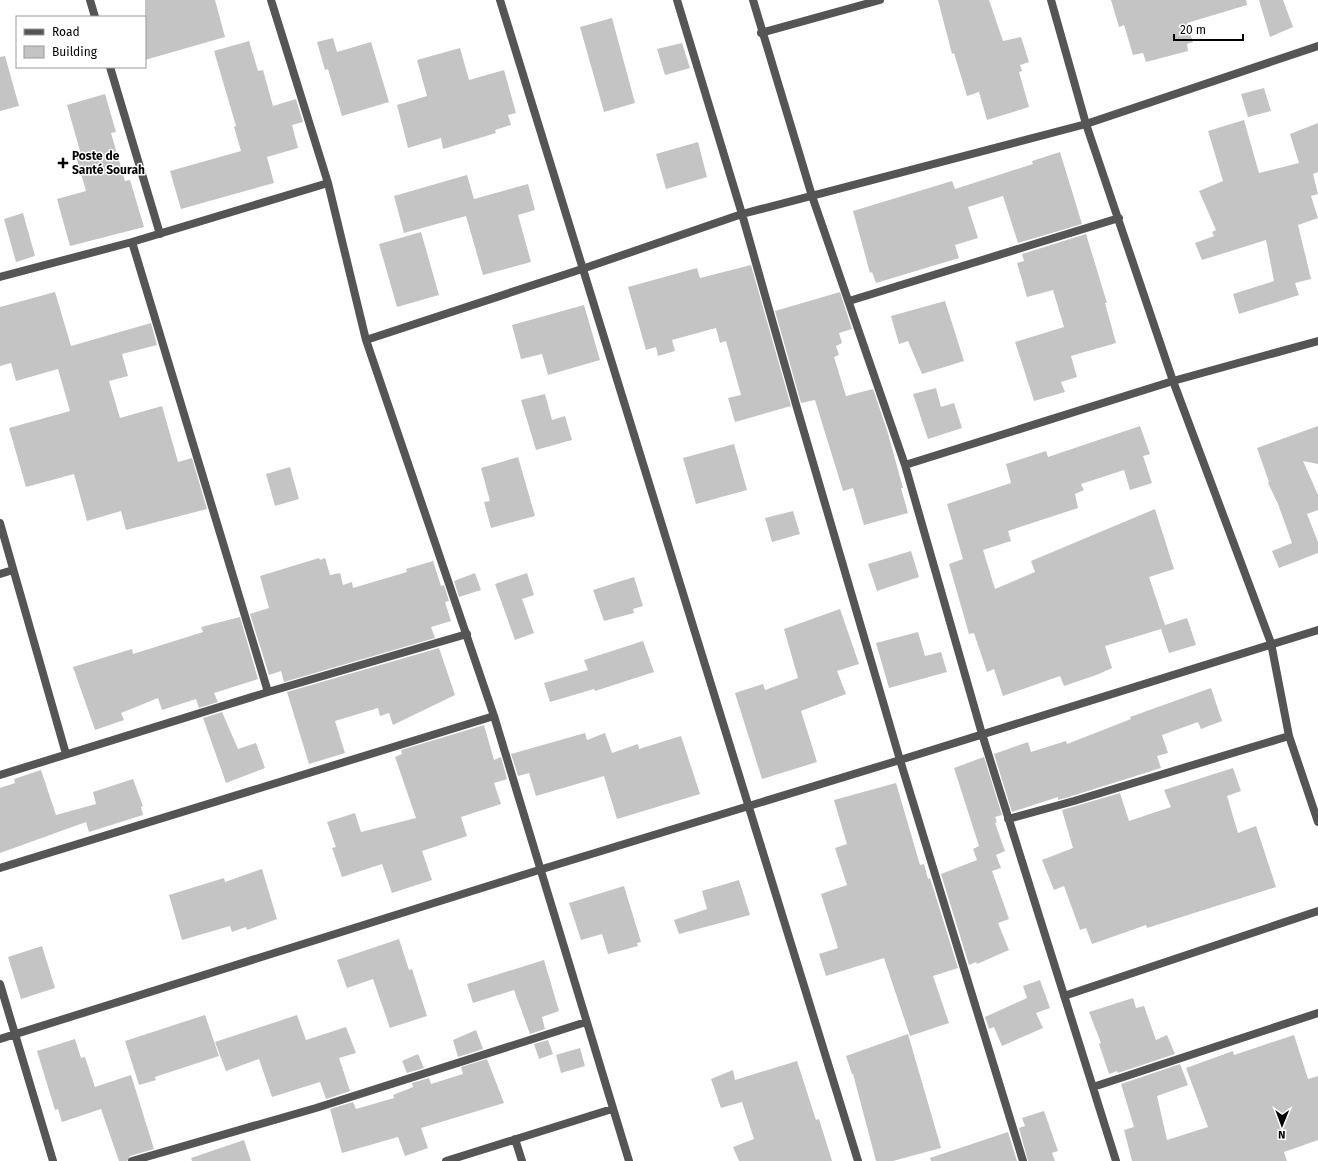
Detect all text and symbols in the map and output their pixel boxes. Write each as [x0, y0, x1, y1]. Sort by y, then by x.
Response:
legend [16, 16, 146, 68]
scale bar [1174, 16, 1243, 42]
text: 20 m [1180, 23, 1206, 37]
text: Road [52, 25, 80, 39]
text: Building [52, 45, 98, 59]
place label: Poste de Santé Sourah [72, 149, 145, 177]
marker: Poste de Santé Sourah [57, 157, 69, 169]
north arrow [1262, 1105, 1302, 1145]
text: N [1278, 1128, 1286, 1141]

